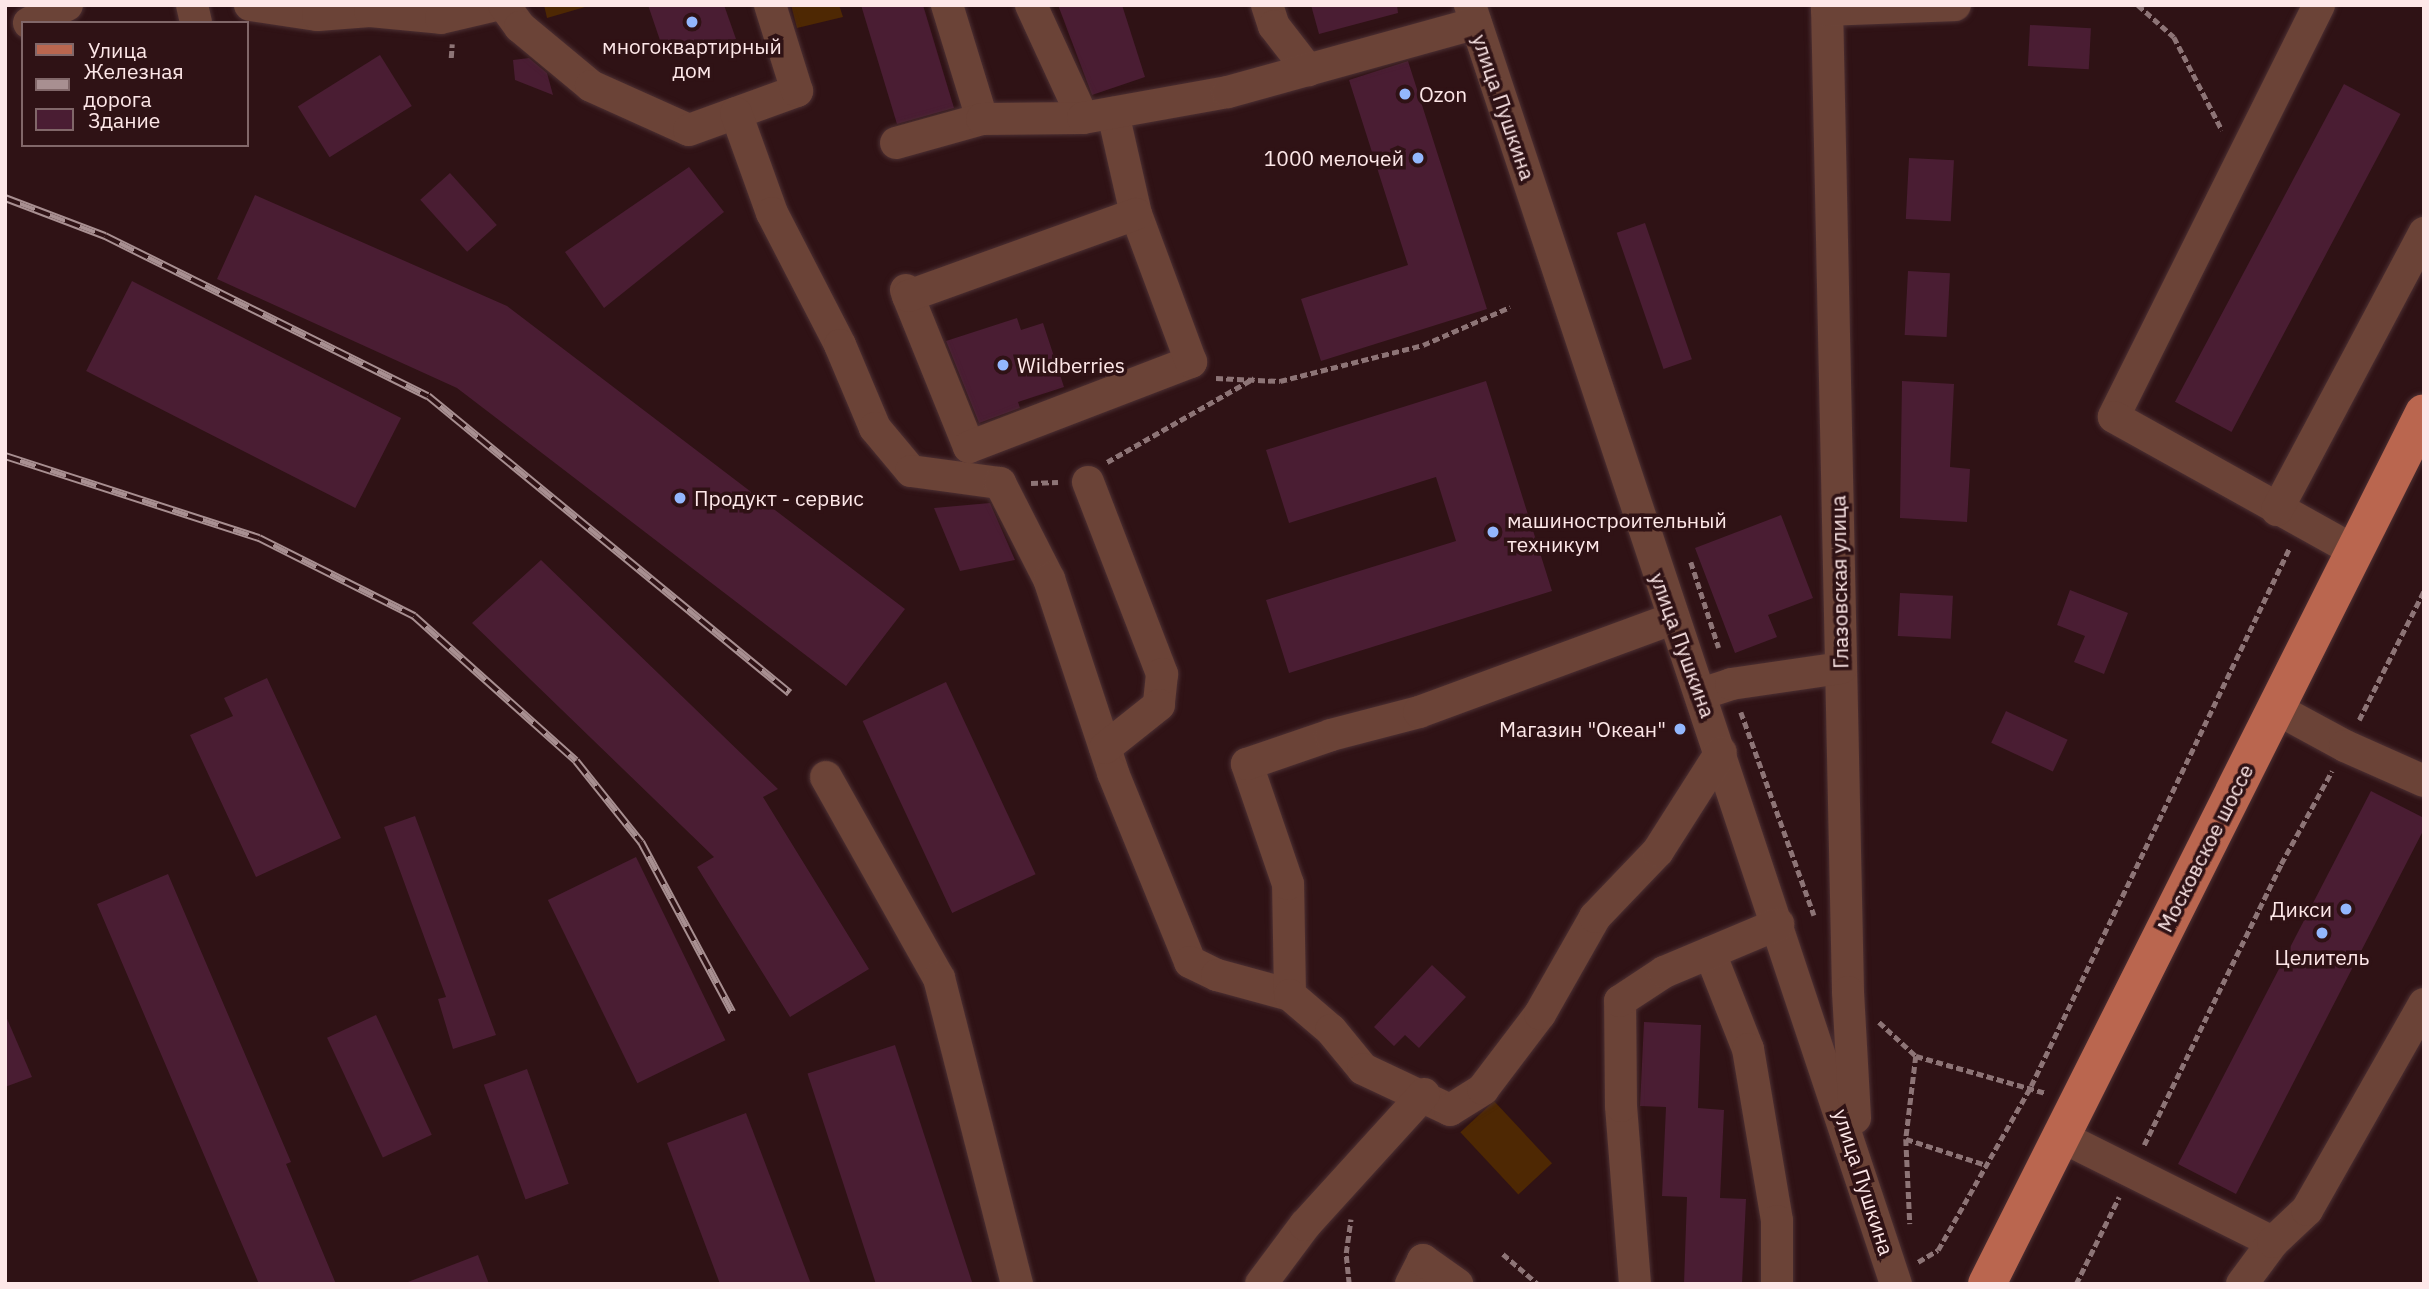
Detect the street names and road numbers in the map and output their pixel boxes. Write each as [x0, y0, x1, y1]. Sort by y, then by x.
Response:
street label: улица Пушкина [1467, 31, 1541, 183]
street label: Глазовская улица [1825, 495, 1853, 669]
street label: улица Пушкина [1645, 569, 1721, 721]
street label: Московское шоссе [2152, 760, 2258, 936]
street label: улица Пушкина [1828, 1106, 1900, 1258]

